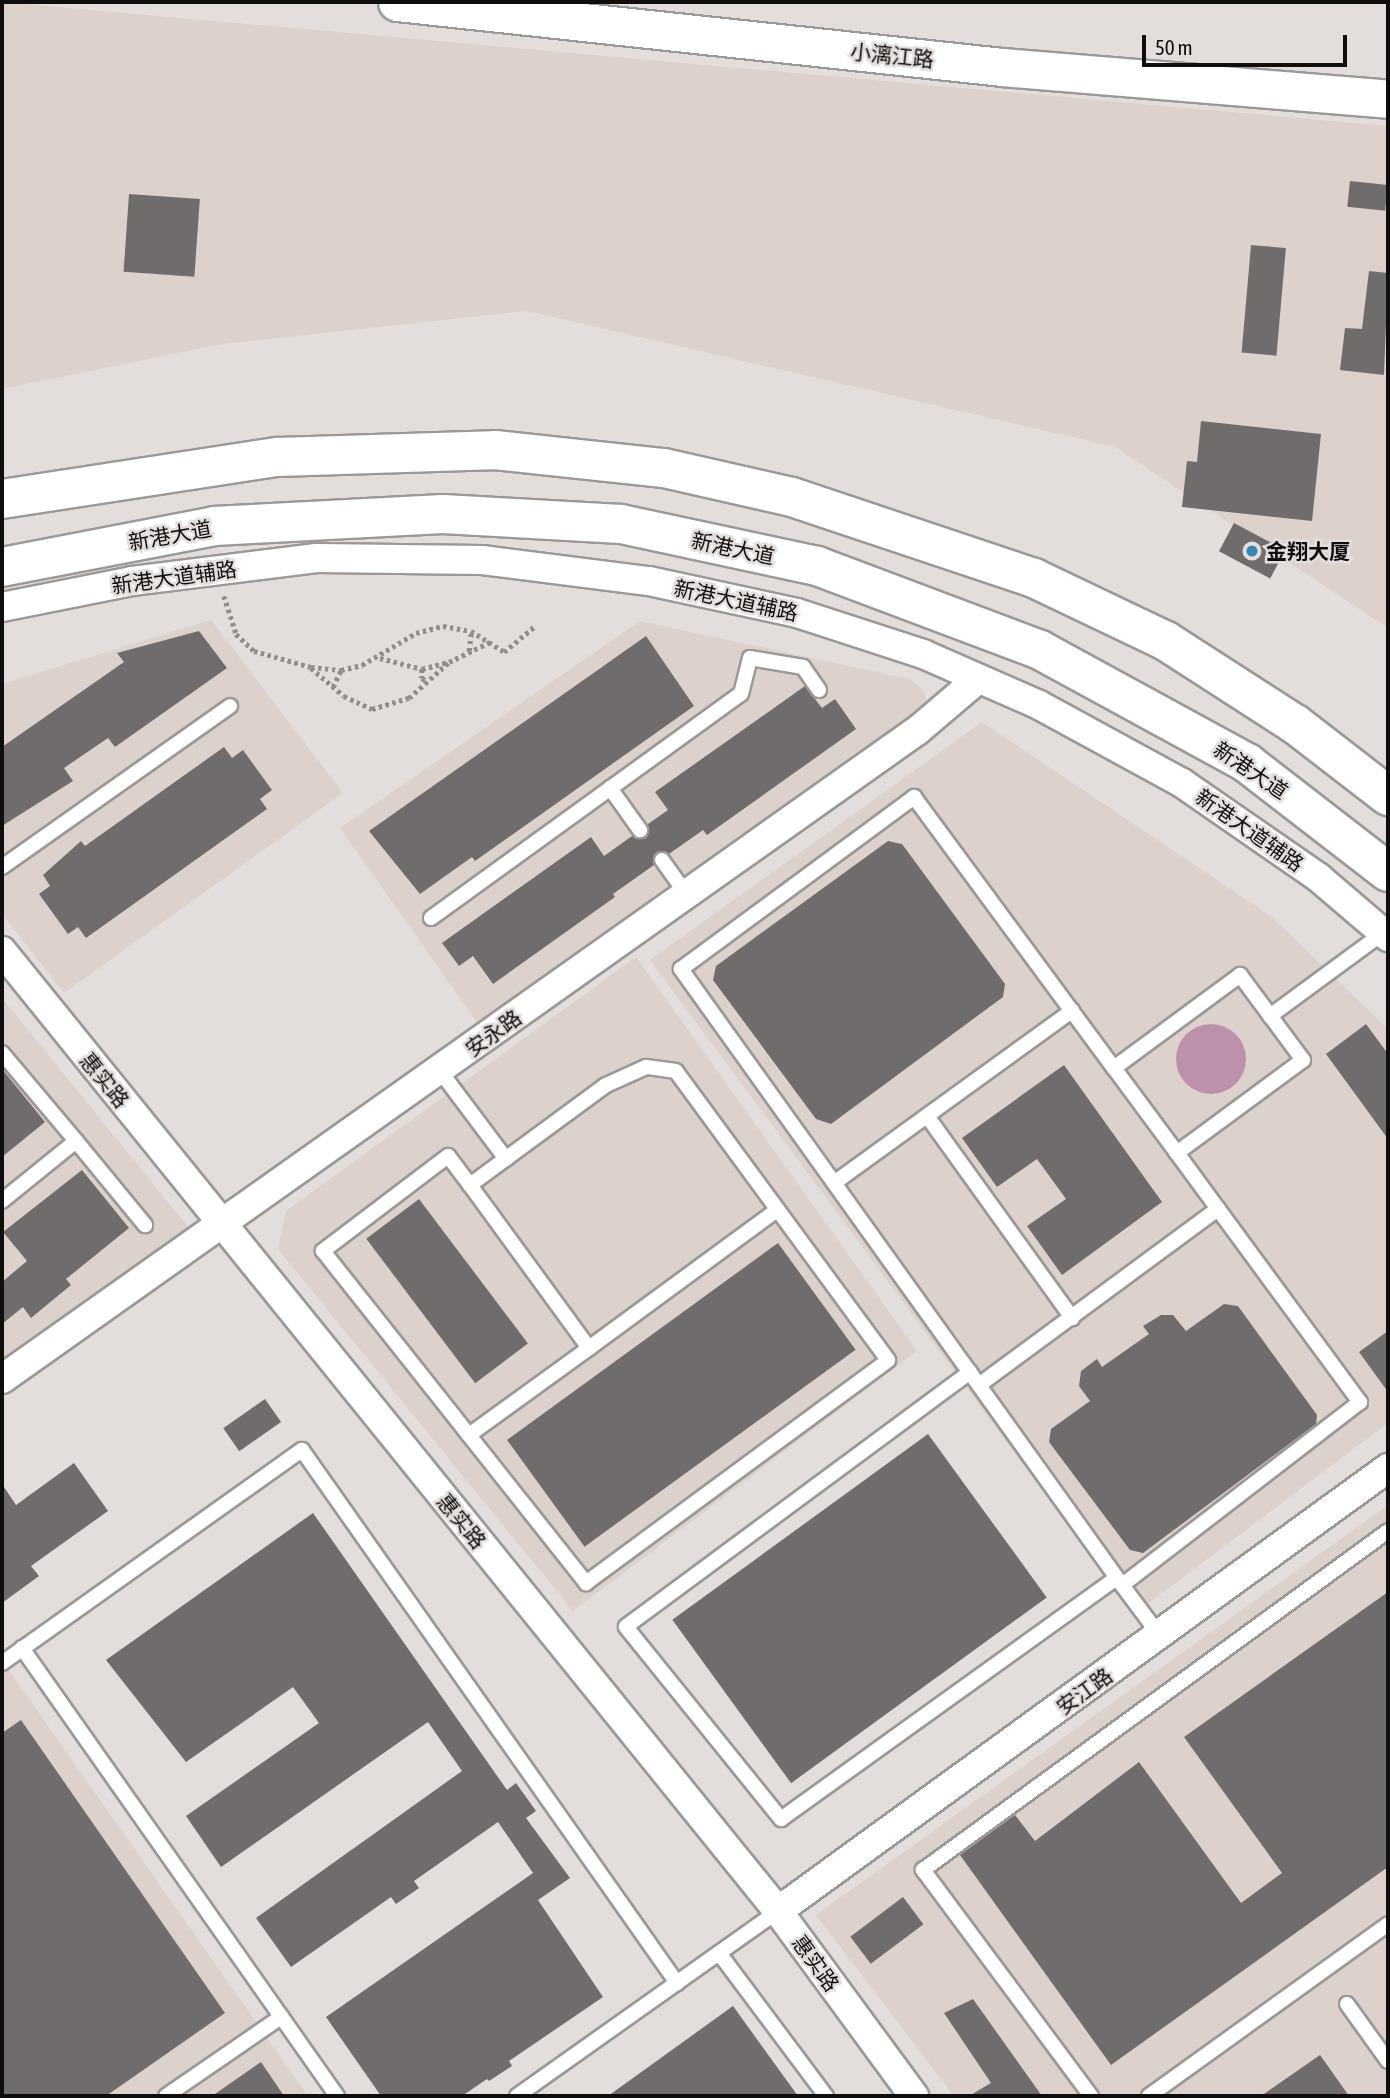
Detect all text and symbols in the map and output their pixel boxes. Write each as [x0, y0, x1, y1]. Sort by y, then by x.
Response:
scale bar [1145, 21, 1350, 65]
text: 50 m [1155, 35, 1193, 59]
street label: 小漓江路 [849, 38, 935, 72]
street label: 新港大道 [126, 515, 214, 555]
street label: 新港大道 [689, 527, 777, 569]
place label: 金翔大厦 [1266, 538, 1350, 564]
marker: 金翔大厦 [1244, 543, 1260, 559]
street label: 新港大道辅路 [110, 556, 238, 598]
street label: 新港大道辅路 [672, 575, 800, 625]
street label: 新港大道 [1209, 736, 1293, 804]
street label: 新港大道辅路 [1191, 784, 1309, 876]
street label: 安永路 [460, 1004, 526, 1062]
street label: 惠实路 [75, 1048, 135, 1112]
street label: 惠实路 [432, 1489, 492, 1553]
street label: 安江路 [1051, 1662, 1117, 1720]
street label: 惠实路 [787, 1930, 845, 1996]

